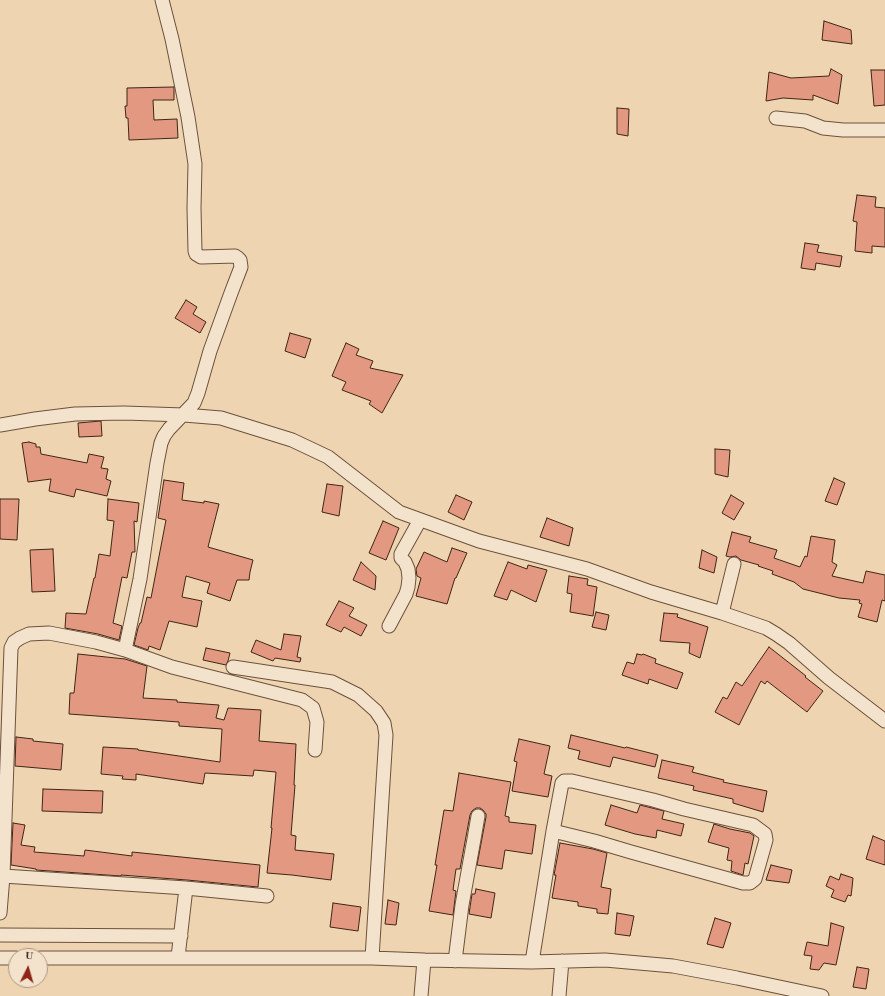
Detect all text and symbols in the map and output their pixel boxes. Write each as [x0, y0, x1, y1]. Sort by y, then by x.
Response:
north arrow [8, 948, 48, 988]
text: U [24, 951, 34, 962]

